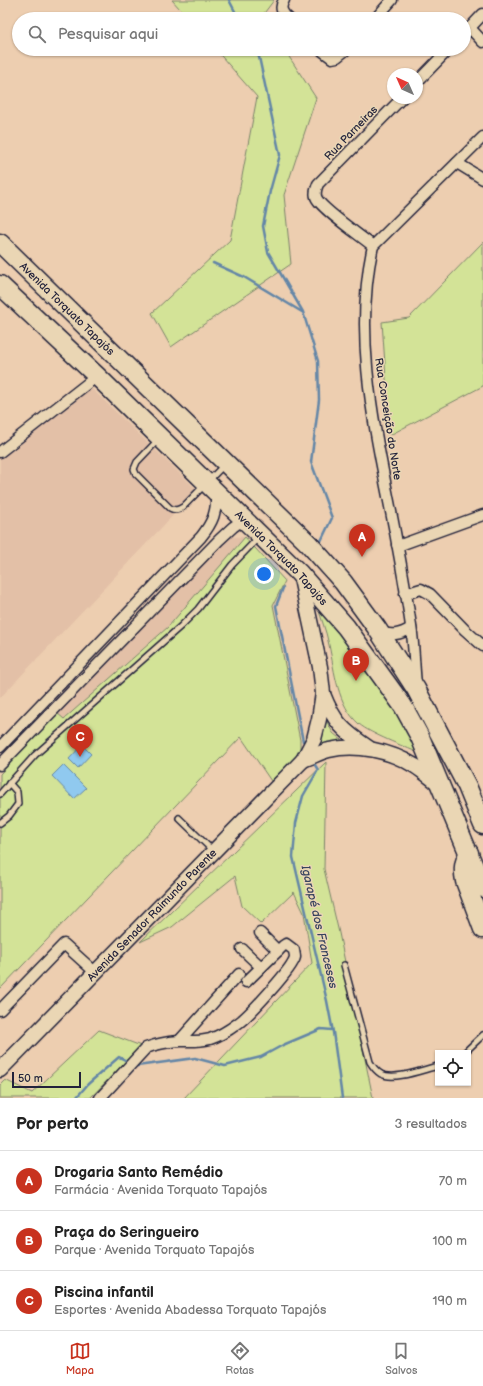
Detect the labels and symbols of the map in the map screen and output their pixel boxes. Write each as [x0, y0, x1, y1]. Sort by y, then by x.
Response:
north arrow [387, 68, 423, 104]
street label: Rua Parneiras [322, 103, 381, 163]
street label: Avenida Torquato Tapajós [17, 260, 118, 358]
street label: Rua Conceição do Norte [372, 357, 404, 481]
street label: Avenida Torquato Tapajós [232, 508, 331, 608]
pin: A [349, 524, 375, 557]
your location [254, 564, 274, 584]
pin: B [343, 648, 369, 681]
pin: C [67, 724, 93, 757]
street label: Avenida Senador Raimundo Parente [84, 846, 220, 984]
water label: Igarapé dos Franceses [297, 863, 340, 990]
scale bar [12, 1070, 81, 1089]

